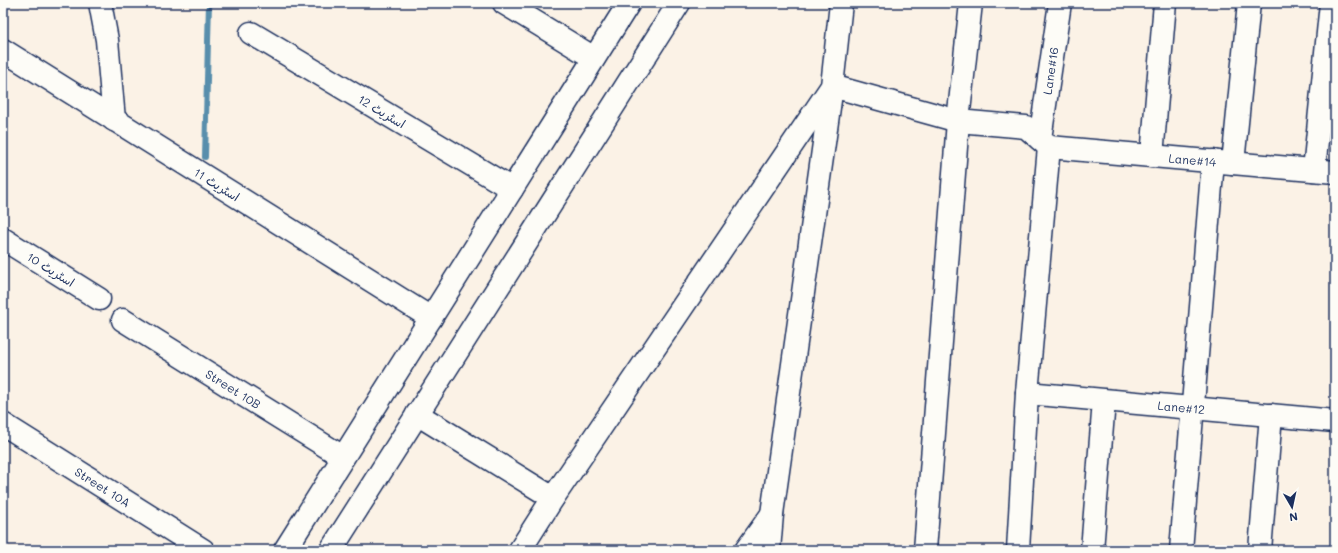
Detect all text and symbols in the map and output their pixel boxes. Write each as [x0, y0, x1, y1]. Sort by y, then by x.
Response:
street label: Lane#16 [1039, 46, 1061, 96]
street label: اسٹریٹ 12 [355, 91, 409, 131]
street label: Lane#14 [1168, 149, 1217, 170]
street label: اسٹریٹ 11 [191, 164, 243, 204]
street label: اسٹریٹ 10 [24, 248, 78, 290]
street label: Street 10B [203, 365, 264, 412]
street label: Lane#12 [1157, 397, 1206, 417]
street label: Street 10A [72, 463, 134, 511]
north arrow [1272, 487, 1312, 527]
text: N [1288, 509, 1299, 525]

